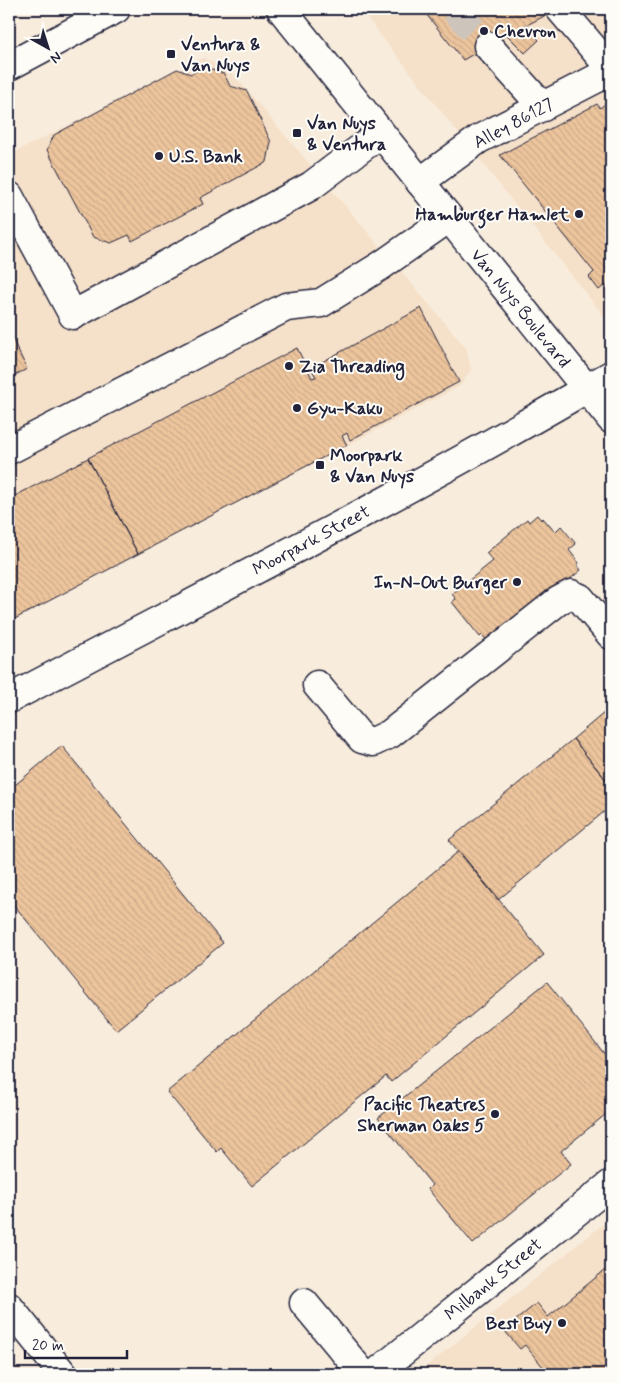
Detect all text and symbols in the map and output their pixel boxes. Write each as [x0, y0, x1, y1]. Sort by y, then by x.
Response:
place label: Chevron [494, 20, 556, 44]
north arrow [22, 22, 72, 72]
marker: Chevron [478, 25, 490, 37]
place label: Ventura & Van Nuys [181, 33, 260, 78]
text: N [46, 47, 65, 67]
marker: Ventura & Van Nuys [165, 48, 177, 60]
street label: Alley 86127 [469, 93, 558, 155]
place label: Van Nuys & Ventura [307, 112, 386, 157]
marker: Van Nuys & Ventura [291, 127, 303, 139]
place label: U.S. Bank [169, 145, 243, 169]
marker: U.S. Bank [153, 150, 165, 162]
place label: Hamburger Hamlet [416, 203, 569, 229]
marker: Hamburger Hamlet [573, 208, 585, 220]
street label: Van Nuys Boulevard [465, 244, 576, 373]
place label: Zia Threading [299, 355, 405, 381]
marker: Zia Threading [283, 360, 295, 372]
place label: Gyu-Kaku [307, 397, 383, 421]
marker: Gyu-Kaku [291, 402, 303, 414]
place label: Moorpark & Van Nuys [330, 444, 414, 489]
marker: Moorpark & Van Nuys [314, 459, 326, 471]
street label: Moorpark Street [248, 500, 375, 582]
place label: In-N-Out Burger [374, 571, 508, 595]
marker: In-N-Out Burger [511, 576, 523, 588]
place label: Pacific Theatres Sherman Oaks 5 [357, 1093, 485, 1138]
marker: Pacific Theatres Sherman Oaks 5 [489, 1108, 501, 1120]
street label: Milbank Street [440, 1233, 547, 1327]
place label: Best Buy [486, 1312, 552, 1336]
marker: Best Buy [556, 1317, 568, 1329]
scale bar [25, 1328, 128, 1360]
text: 20 m [32, 1336, 64, 1356]

